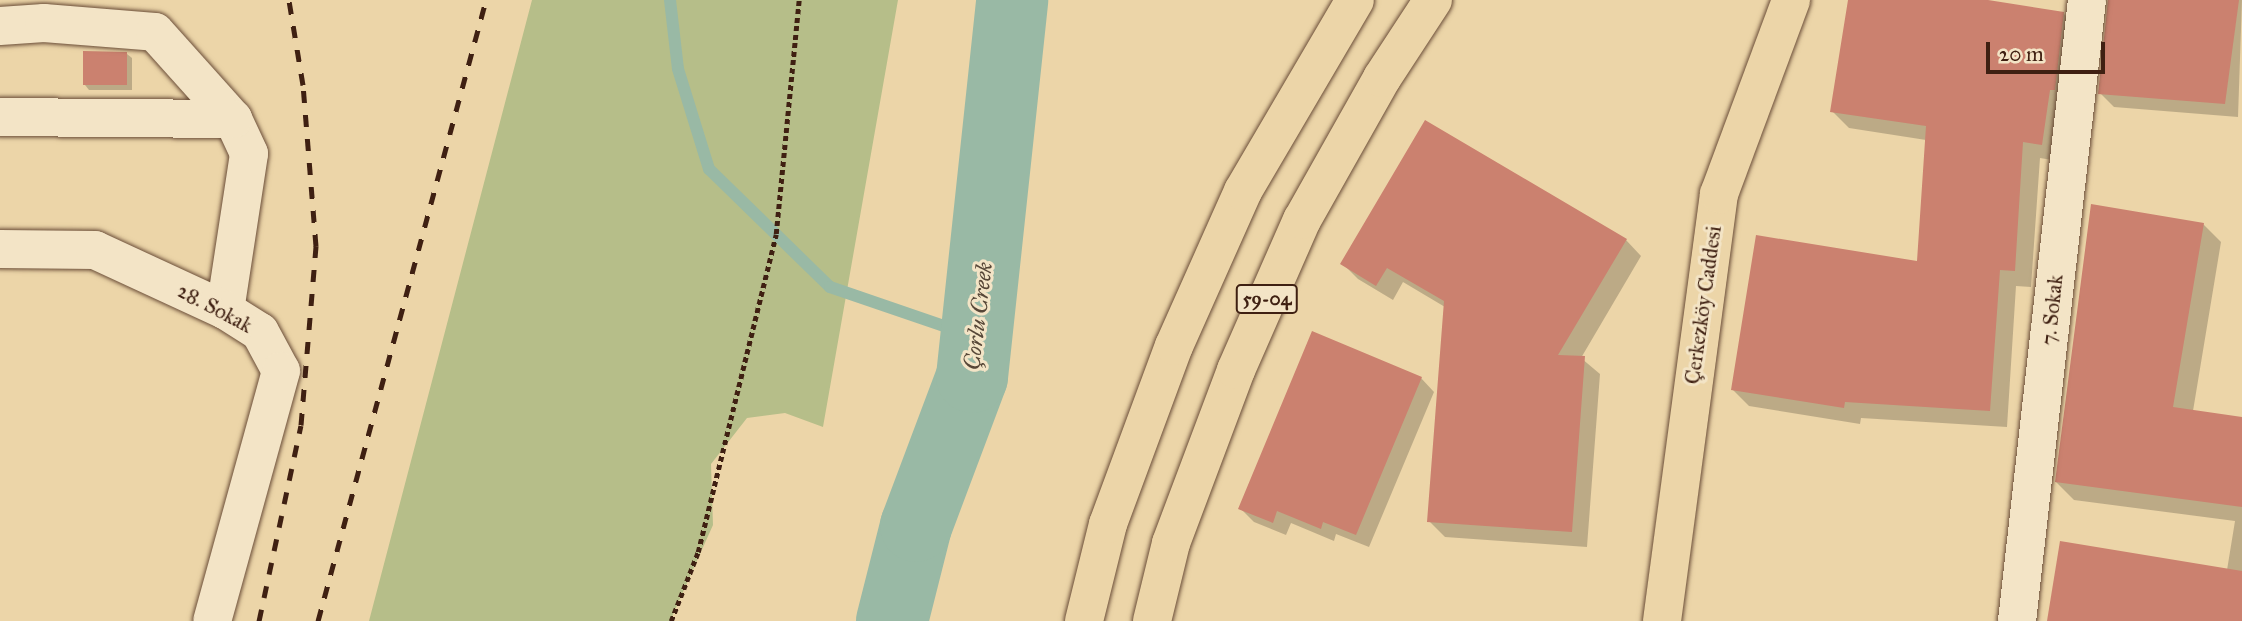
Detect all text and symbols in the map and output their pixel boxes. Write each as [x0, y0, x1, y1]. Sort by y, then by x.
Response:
scale bar [1990, 28, 2109, 72]
text: 20 m [1999, 41, 2044, 67]
street label: Çerkezköy Caddesi [1679, 224, 1727, 386]
water label: Çorlu Creek [958, 260, 998, 372]
street label: 7. Sokak [2036, 273, 2068, 347]
street label: 28. Sokak [173, 278, 257, 338]
road number: 59-04 [1236, 284, 1298, 314]

